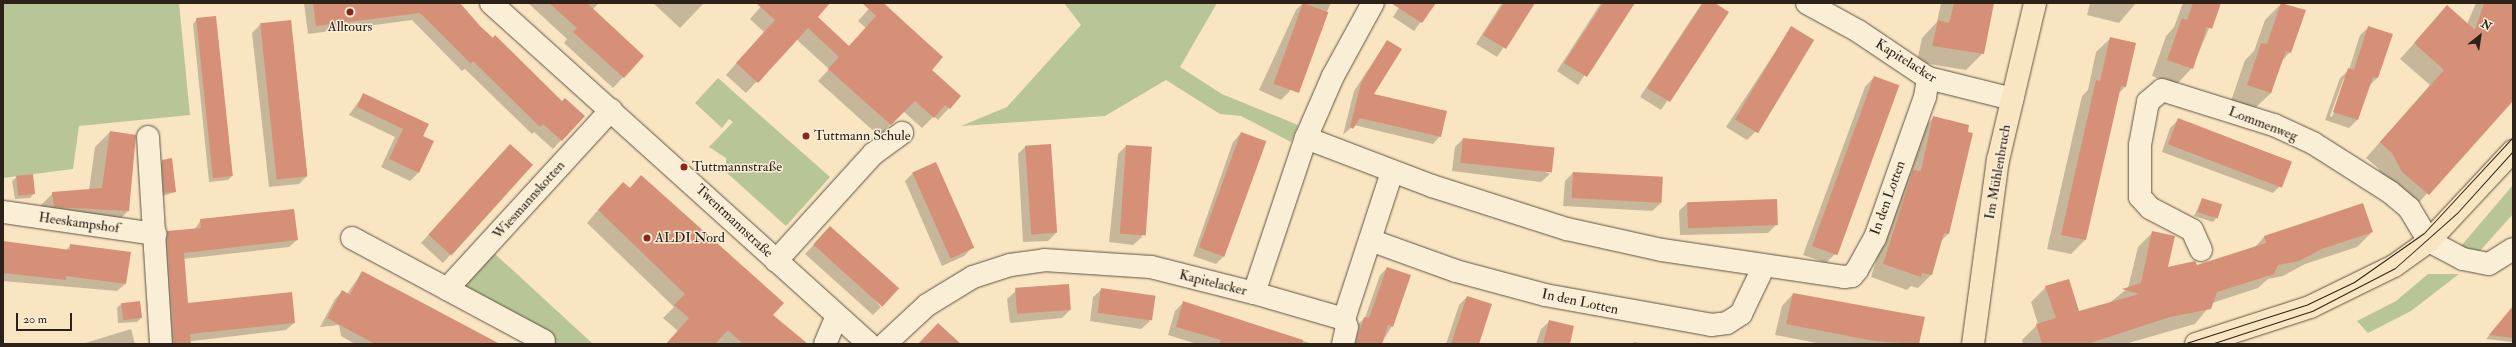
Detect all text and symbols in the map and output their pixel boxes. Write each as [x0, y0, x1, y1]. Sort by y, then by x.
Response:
marker: Alltours [345, 7, 355, 17]
north arrow [2460, 16, 2500, 56]
text: N [2479, 17, 2494, 33]
place label: Alltours [328, 19, 372, 35]
street label: Kapitelacker [1872, 36, 1940, 86]
street label: Lommenweg [2226, 103, 2300, 145]
street label: Im Mühlenbruch [1981, 123, 2015, 221]
place label: Tuttmann Schule [814, 128, 911, 144]
marker: Tuttmann Schule [801, 131, 811, 141]
street label: Wiesmannskotten [489, 157, 569, 243]
place label: Tuttmannstraße [692, 159, 782, 175]
street label: In den Lotten [1867, 159, 1909, 237]
marker: Tuttmannstraße [679, 162, 689, 172]
street label: Twentmannstraße [692, 181, 776, 261]
street label: Heeskampshof [38, 209, 120, 237]
place label: ALDI Nord [655, 230, 725, 246]
marker: ALDI Nord [642, 233, 652, 243]
street label: Kapitelacker [1177, 266, 1249, 300]
street label: In den Lotten [1540, 286, 1620, 318]
scale bar [18, 305, 74, 331]
text: 20 m [23, 312, 47, 327]

